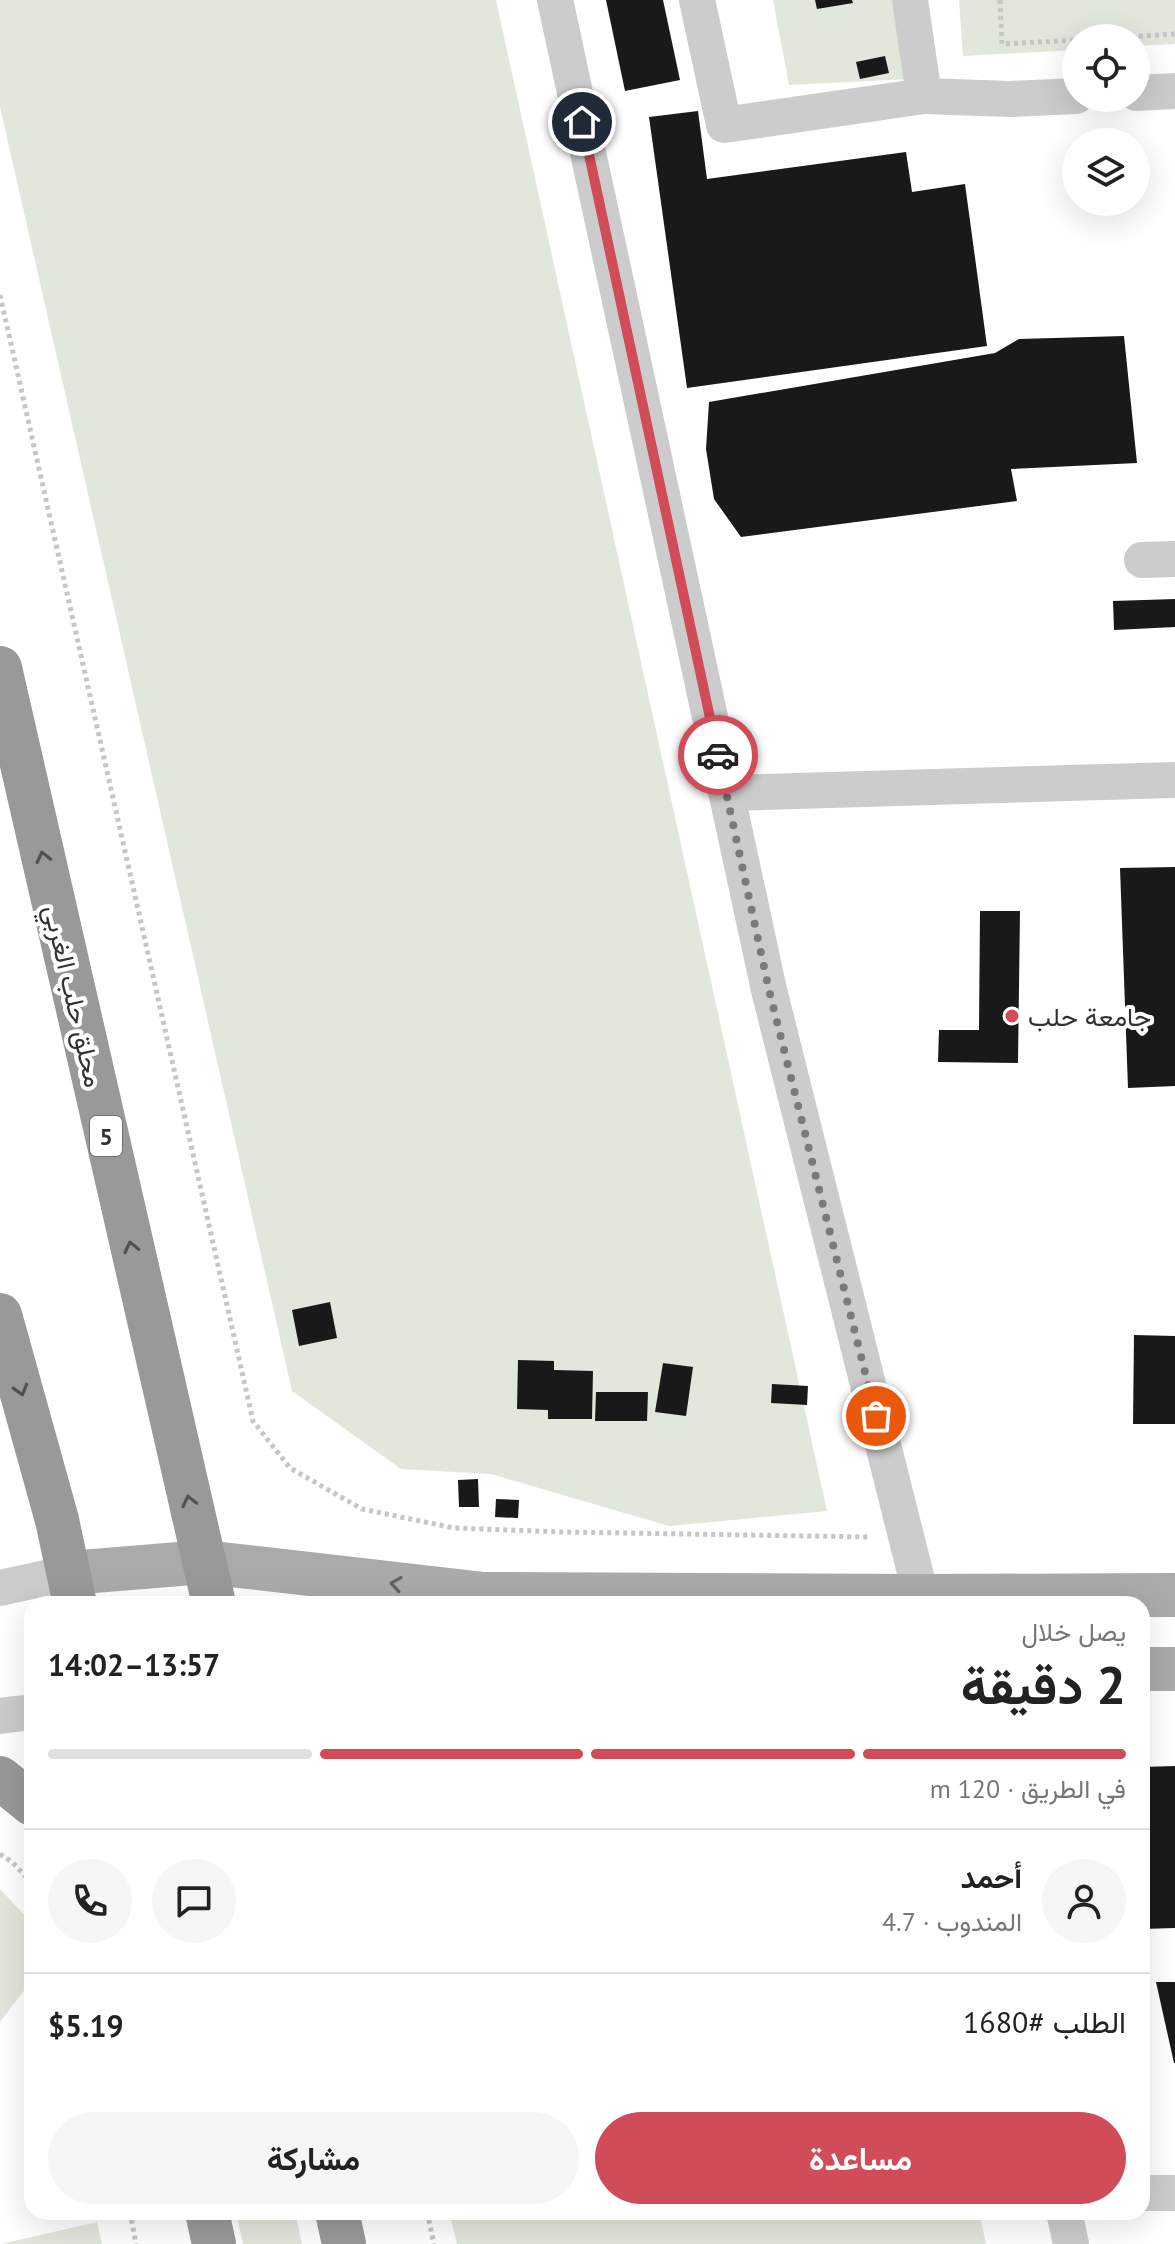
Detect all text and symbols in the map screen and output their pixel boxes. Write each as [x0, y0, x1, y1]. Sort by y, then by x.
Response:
map controls [1062, 24, 1150, 216]
button: locate [1062, 24, 1150, 112]
pin [548, 88, 616, 156]
icon: home [560, 100, 604, 144]
button: layers [1062, 128, 1150, 216]
courier [678, 715, 758, 795]
icon: car [696, 733, 740, 777]
one-way arrow [35, 851, 52, 865]
street label: محلق حلب الغربي [32, 902, 111, 1092]
place label: جامعة حلب [1028, 1000, 1151, 1033]
marker: جامعة حلب [1003, 1007, 1021, 1025]
road number: 5 [90, 1116, 122, 1156]
one-way arrow [123, 1241, 140, 1255]
one-way arrow [12, 1382, 28, 1396]
pin [842, 1382, 910, 1450]
icon: bag [854, 1394, 898, 1438]
one-way arrow [182, 1494, 199, 1508]
one-way arrow [389, 1576, 403, 1593]
text: يصل خلال [1021, 1615, 1126, 1648]
text: 13:57–14:02 [48, 1645, 220, 1684]
text: 2 دقيقة [961, 1651, 1126, 1718]
text: في الطريق · 120 m [930, 1772, 1126, 1805]
text: أحمد [960, 1857, 1022, 1896]
button: phone [48, 1859, 132, 1943]
button: chat [152, 1859, 236, 1943]
button: person [1042, 1859, 1126, 1943]
text: المندوب · 4.7 [882, 1905, 1022, 1938]
text: الطلب #1680 [963, 2002, 1126, 2041]
text: $5.19 [48, 2006, 123, 2045]
button: مشاركة [48, 2112, 579, 2204]
button: مساعدة [595, 2112, 1126, 2204]

